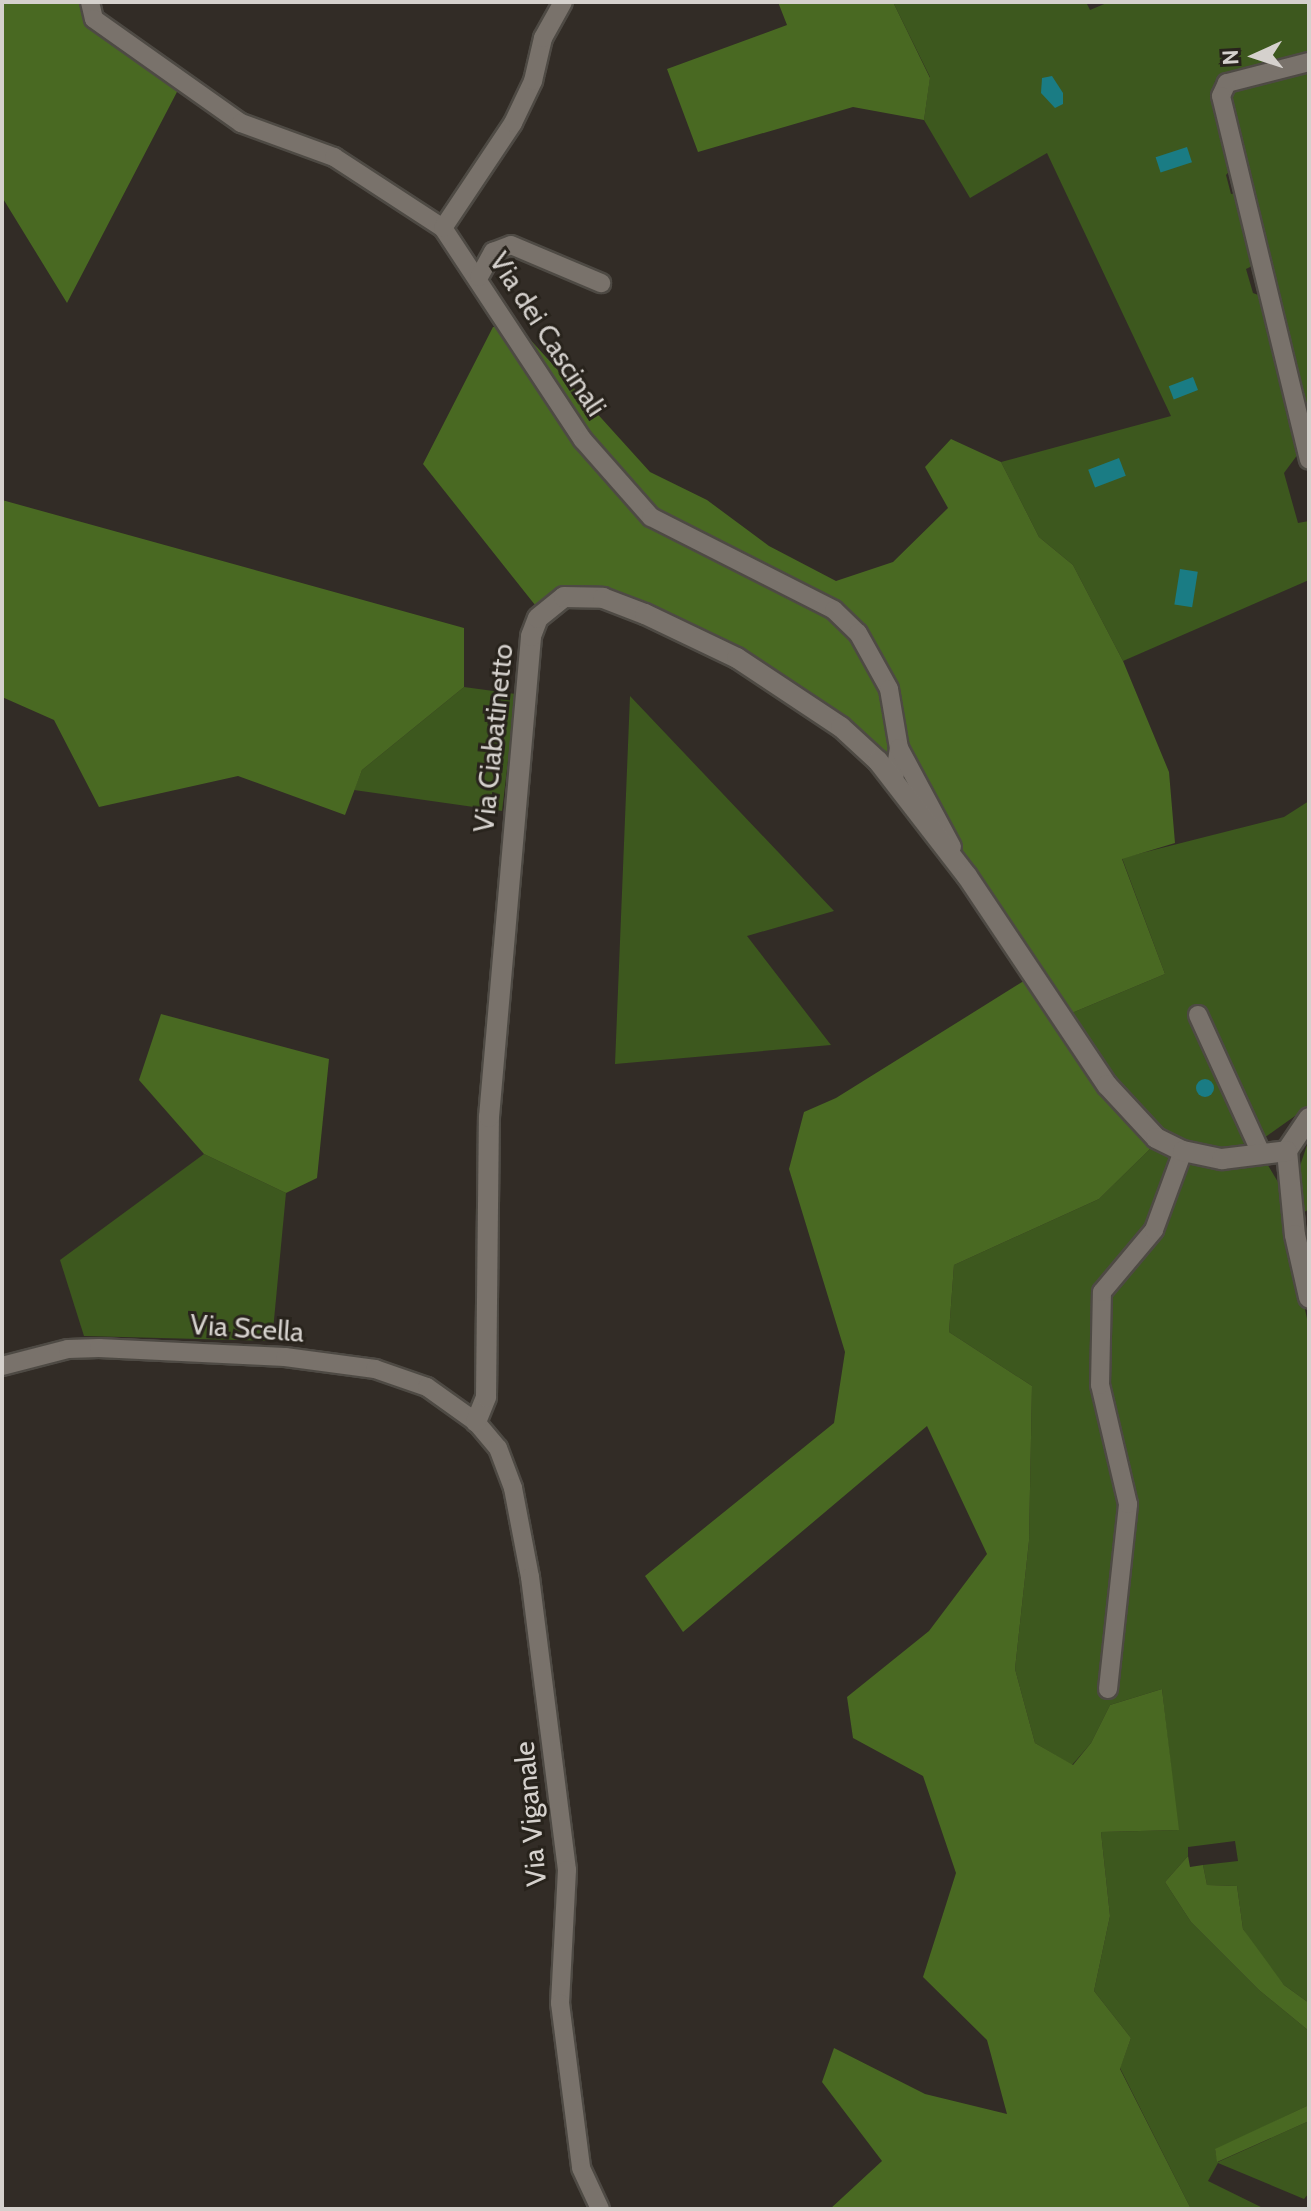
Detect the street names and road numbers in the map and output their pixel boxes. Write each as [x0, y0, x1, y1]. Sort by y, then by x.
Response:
street label: Via dei Cascinali [483, 246, 613, 422]
street label: Via Ciabatinetto [466, 642, 520, 834]
street label: Via Scella [189, 1307, 305, 1349]
street label: Via Viganale [507, 1740, 553, 1888]

